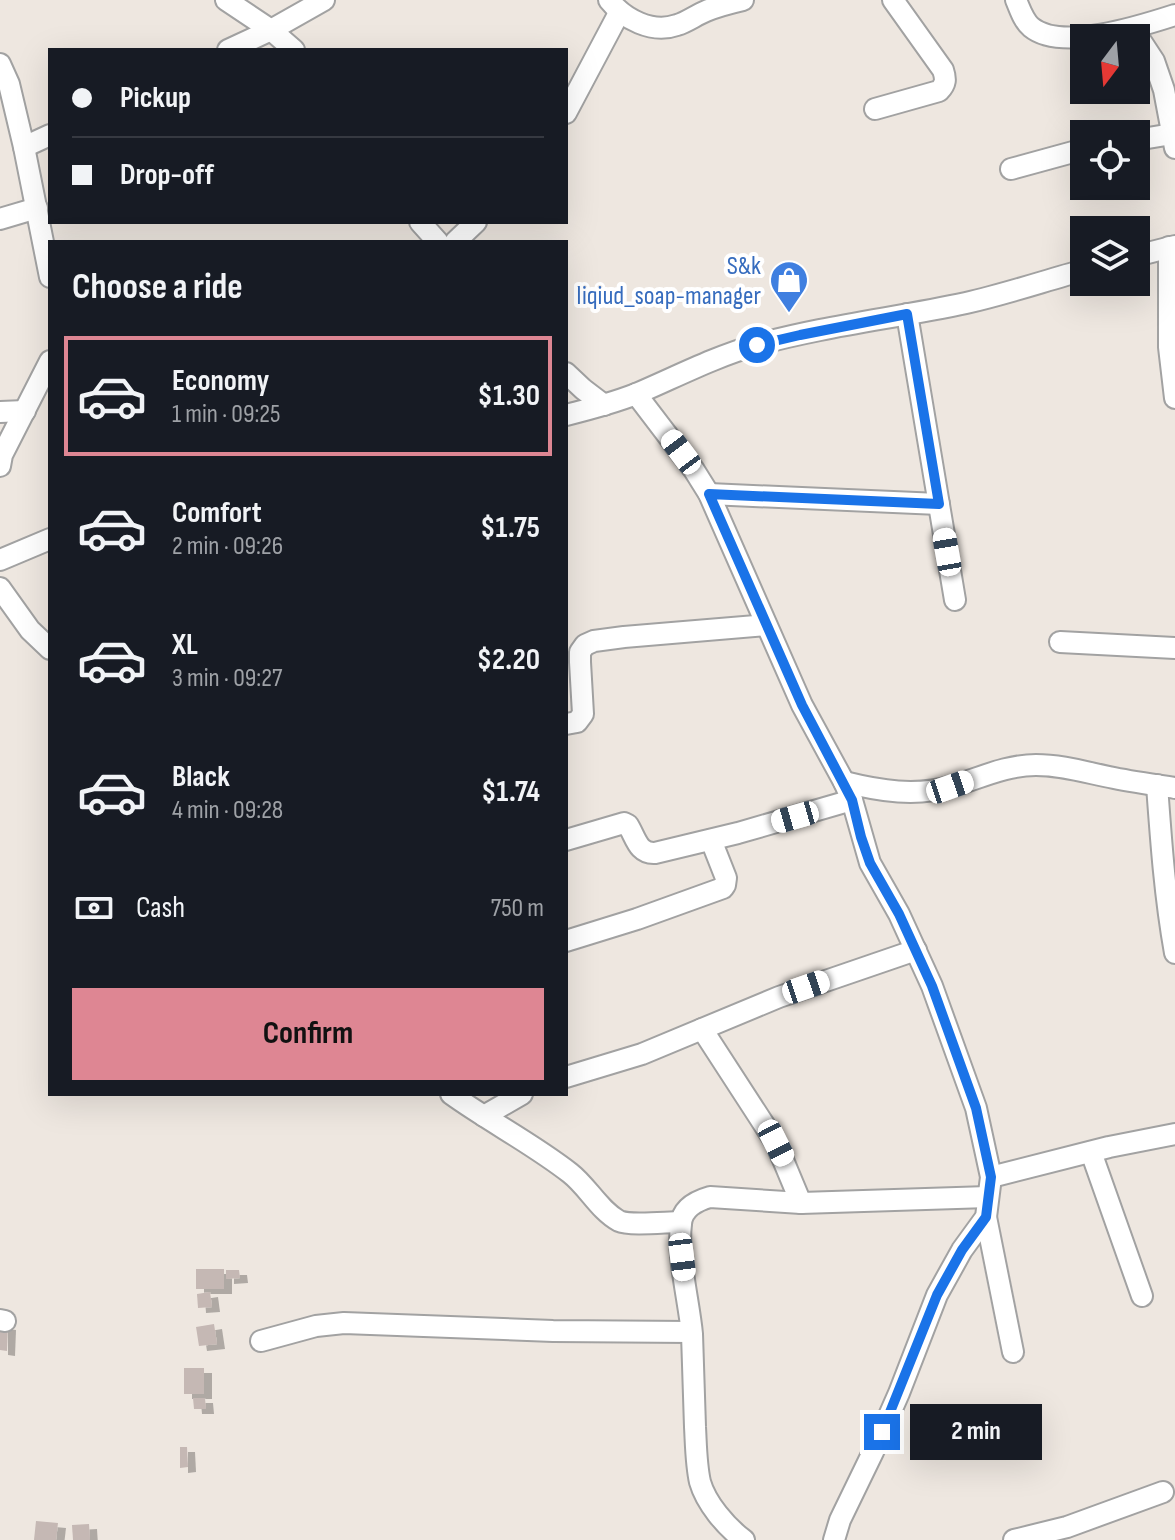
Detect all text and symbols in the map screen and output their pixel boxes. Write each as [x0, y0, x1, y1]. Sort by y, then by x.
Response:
north arrow [1070, 24, 1150, 104]
map controls [1070, 24, 1150, 296]
text: Pickup [120, 80, 191, 116]
button: locate [1070, 120, 1150, 200]
text: Drop-off [120, 157, 214, 193]
button: layers [1070, 216, 1150, 296]
place label: S&k liqiud_soap-manager [577, 251, 762, 312]
shop icon: S&k liqiud_soap-manager [768, 259, 810, 314]
text: Choose a ride [72, 266, 243, 309]
route start [739, 327, 775, 363]
icon: car [76, 360, 148, 432]
text: Economy [172, 363, 269, 399]
text: $1.30 [478, 378, 540, 414]
text: 1 min · 09:25 [172, 399, 281, 430]
car [657, 426, 705, 478]
icon: car [76, 492, 148, 564]
text: Comfort [172, 495, 262, 531]
text: $1.75 [480, 510, 540, 546]
car [931, 526, 963, 578]
text: 2 min · 09:26 [172, 531, 283, 562]
icon: car [76, 624, 148, 696]
text: XL [172, 627, 198, 663]
text: $2.20 [477, 642, 540, 678]
text: 3 min · 09:27 [172, 663, 282, 694]
icon: car [76, 756, 148, 828]
text: Black [172, 759, 230, 795]
car [923, 768, 977, 806]
text: $1.74 [481, 774, 540, 810]
text: 4 min · 09:28 [172, 795, 283, 826]
car [769, 799, 821, 835]
icon: cash [72, 886, 116, 930]
text: Cash [136, 890, 185, 926]
text: 750 m [491, 893, 544, 924]
car [779, 968, 833, 1006]
button: Confirm [72, 988, 544, 1080]
car [754, 1116, 798, 1170]
car [667, 1232, 697, 1282]
callout: 2 min [910, 1404, 1042, 1460]
route end [864, 1414, 900, 1450]
text: 2 min [951, 1416, 1001, 1447]

